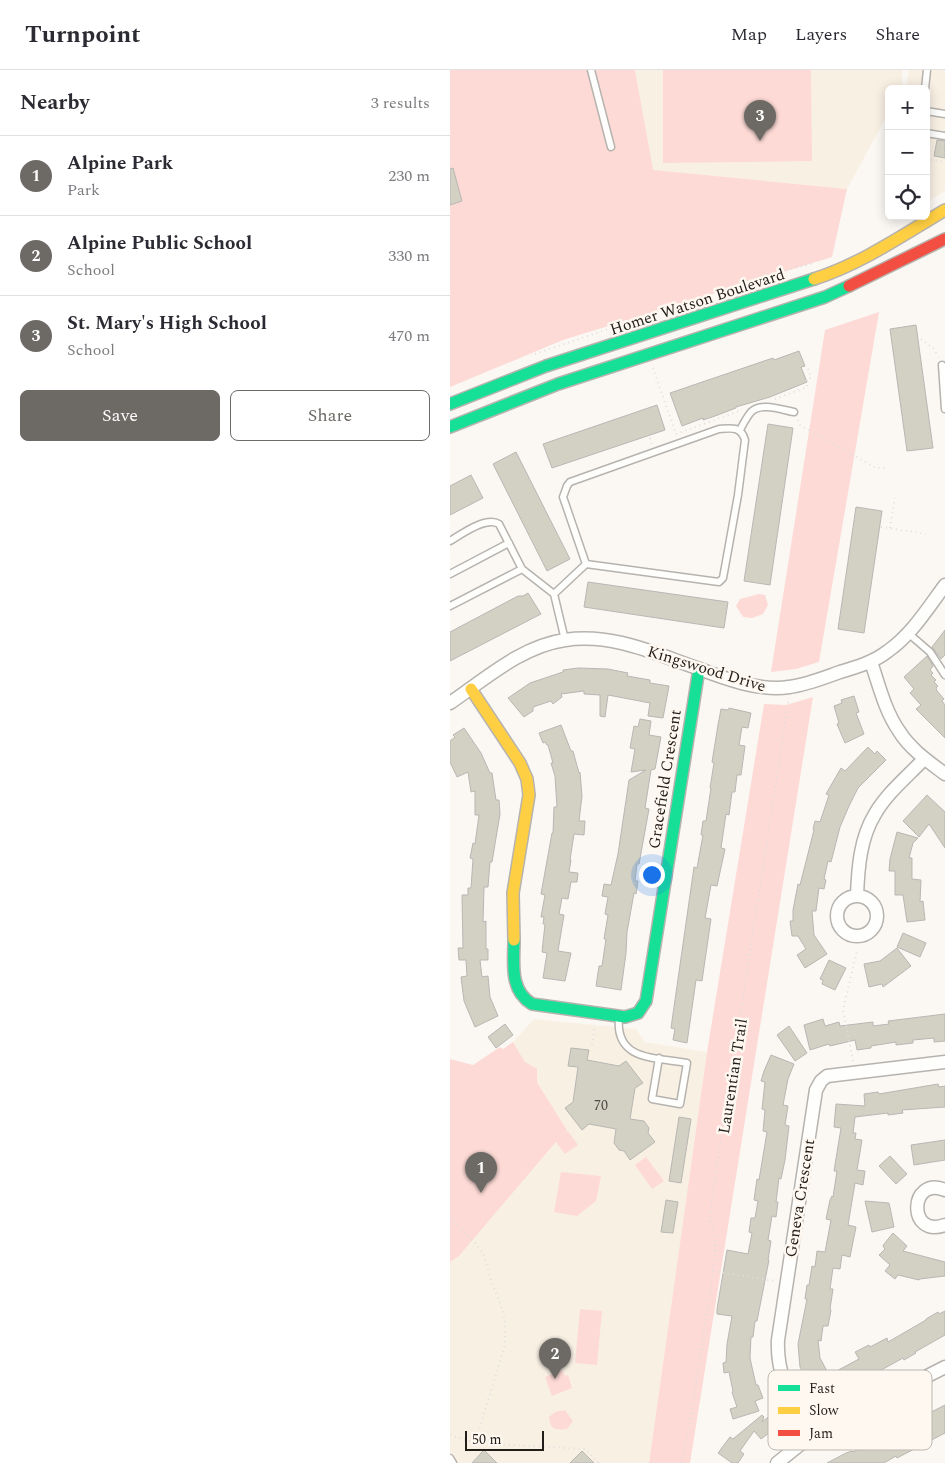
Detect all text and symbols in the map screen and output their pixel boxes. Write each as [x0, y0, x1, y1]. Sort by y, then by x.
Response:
text: Turnpoint [25, 17, 141, 53]
text: Map [731, 21, 767, 48]
text: Layers [795, 21, 847, 48]
text: Share [875, 21, 920, 48]
map controls [885, 85, 930, 220]
button: + [885, 85, 930, 130]
text: Nearby [20, 87, 90, 119]
text: 3 results [371, 91, 430, 115]
pin: 3 [744, 100, 776, 141]
button: − [885, 130, 930, 175]
text: Alpine Park [67, 149, 173, 178]
text: 1 [32, 164, 40, 188]
text: 230 m [388, 164, 430, 188]
button: locate [885, 175, 930, 220]
text: Park [67, 178, 100, 202]
text: Alpine Public School [67, 229, 252, 258]
text: 2 [32, 244, 40, 268]
text: 330 m [388, 244, 430, 268]
text: School [67, 258, 115, 282]
street label: Homer Watson Boulevard [607, 262, 788, 342]
text: St. Mary's High School [67, 309, 267, 338]
text: 3 [32, 324, 40, 348]
text: 470 m [388, 324, 430, 348]
text: School [67, 338, 115, 362]
button: Save [20, 390, 220, 441]
button: Share [230, 390, 430, 441]
street label: Kingswood Drive [645, 640, 769, 698]
street label: Gracefield Crescent [642, 707, 688, 851]
your location [639, 862, 665, 888]
street label: Laurentian Trail [712, 1017, 754, 1136]
house number: 70 [594, 1095, 608, 1116]
street label: Geneva Crescent [779, 1137, 821, 1259]
pin: 1 [465, 1152, 497, 1193]
pin: 2 [539, 1338, 571, 1379]
legend [768, 1370, 932, 1450]
text: Fast [809, 1378, 835, 1399]
text: Slow [809, 1400, 839, 1421]
text: Jam [809, 1423, 833, 1444]
scale bar [465, 1428, 544, 1451]
text: 50 m [472, 1429, 502, 1450]

